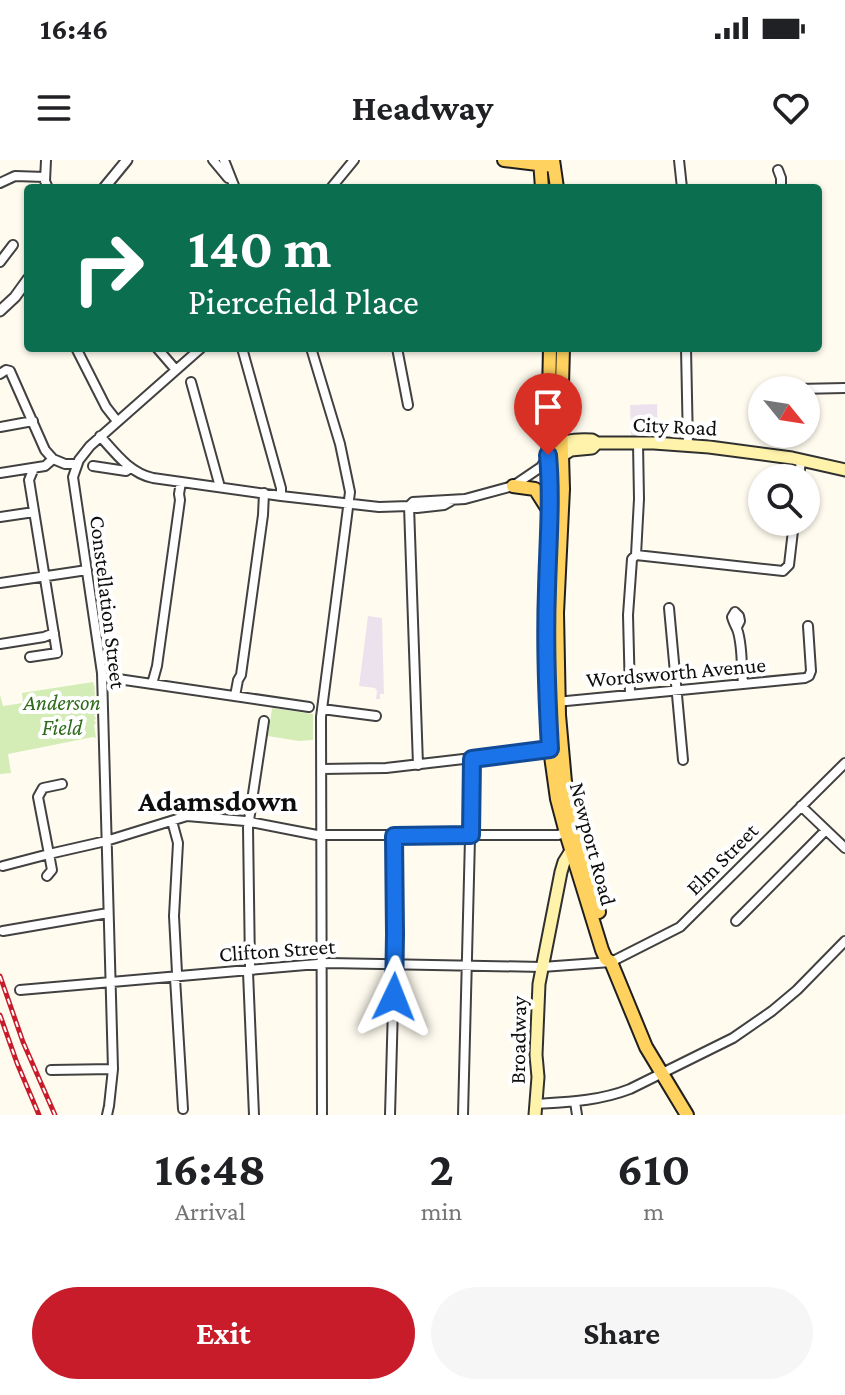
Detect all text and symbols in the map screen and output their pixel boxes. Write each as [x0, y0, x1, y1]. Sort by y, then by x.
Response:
text: 16:46 [40, 12, 109, 45]
icon: menu [32, 86, 76, 130]
icon: heart [769, 86, 813, 130]
text: Headway [352, 88, 493, 128]
icon: right [56, 216, 160, 320]
text: 140 m [188, 217, 331, 279]
text: Piercefield Place [188, 282, 419, 322]
pin [514, 373, 582, 455]
north arrow [748, 376, 820, 448]
map controls [748, 376, 820, 536]
icon: arrive [526, 385, 570, 429]
street label: City Road [632, 411, 718, 441]
button: search [748, 464, 820, 536]
street label: Constellation Street [85, 514, 131, 691]
street label: Wordsworth Avenue [585, 652, 767, 692]
park label: Anderson Field [22, 690, 101, 740]
street label: Newport Road [565, 780, 622, 909]
district label: Adamsdown [137, 784, 298, 817]
street label: Elm Street [681, 817, 764, 900]
street label: Clifton Street [218, 933, 337, 967]
position arrow [352, 955, 436, 1039]
street label: Broadway [505, 995, 531, 1084]
text: 16:48 [155, 1142, 266, 1195]
text: 2 [429, 1142, 454, 1195]
text: 610 [617, 1142, 690, 1195]
text: Arrival [175, 1197, 246, 1226]
text: min [421, 1197, 462, 1226]
text: m [643, 1197, 664, 1226]
button: Exit [32, 1287, 415, 1379]
button: Share [431, 1287, 813, 1379]

